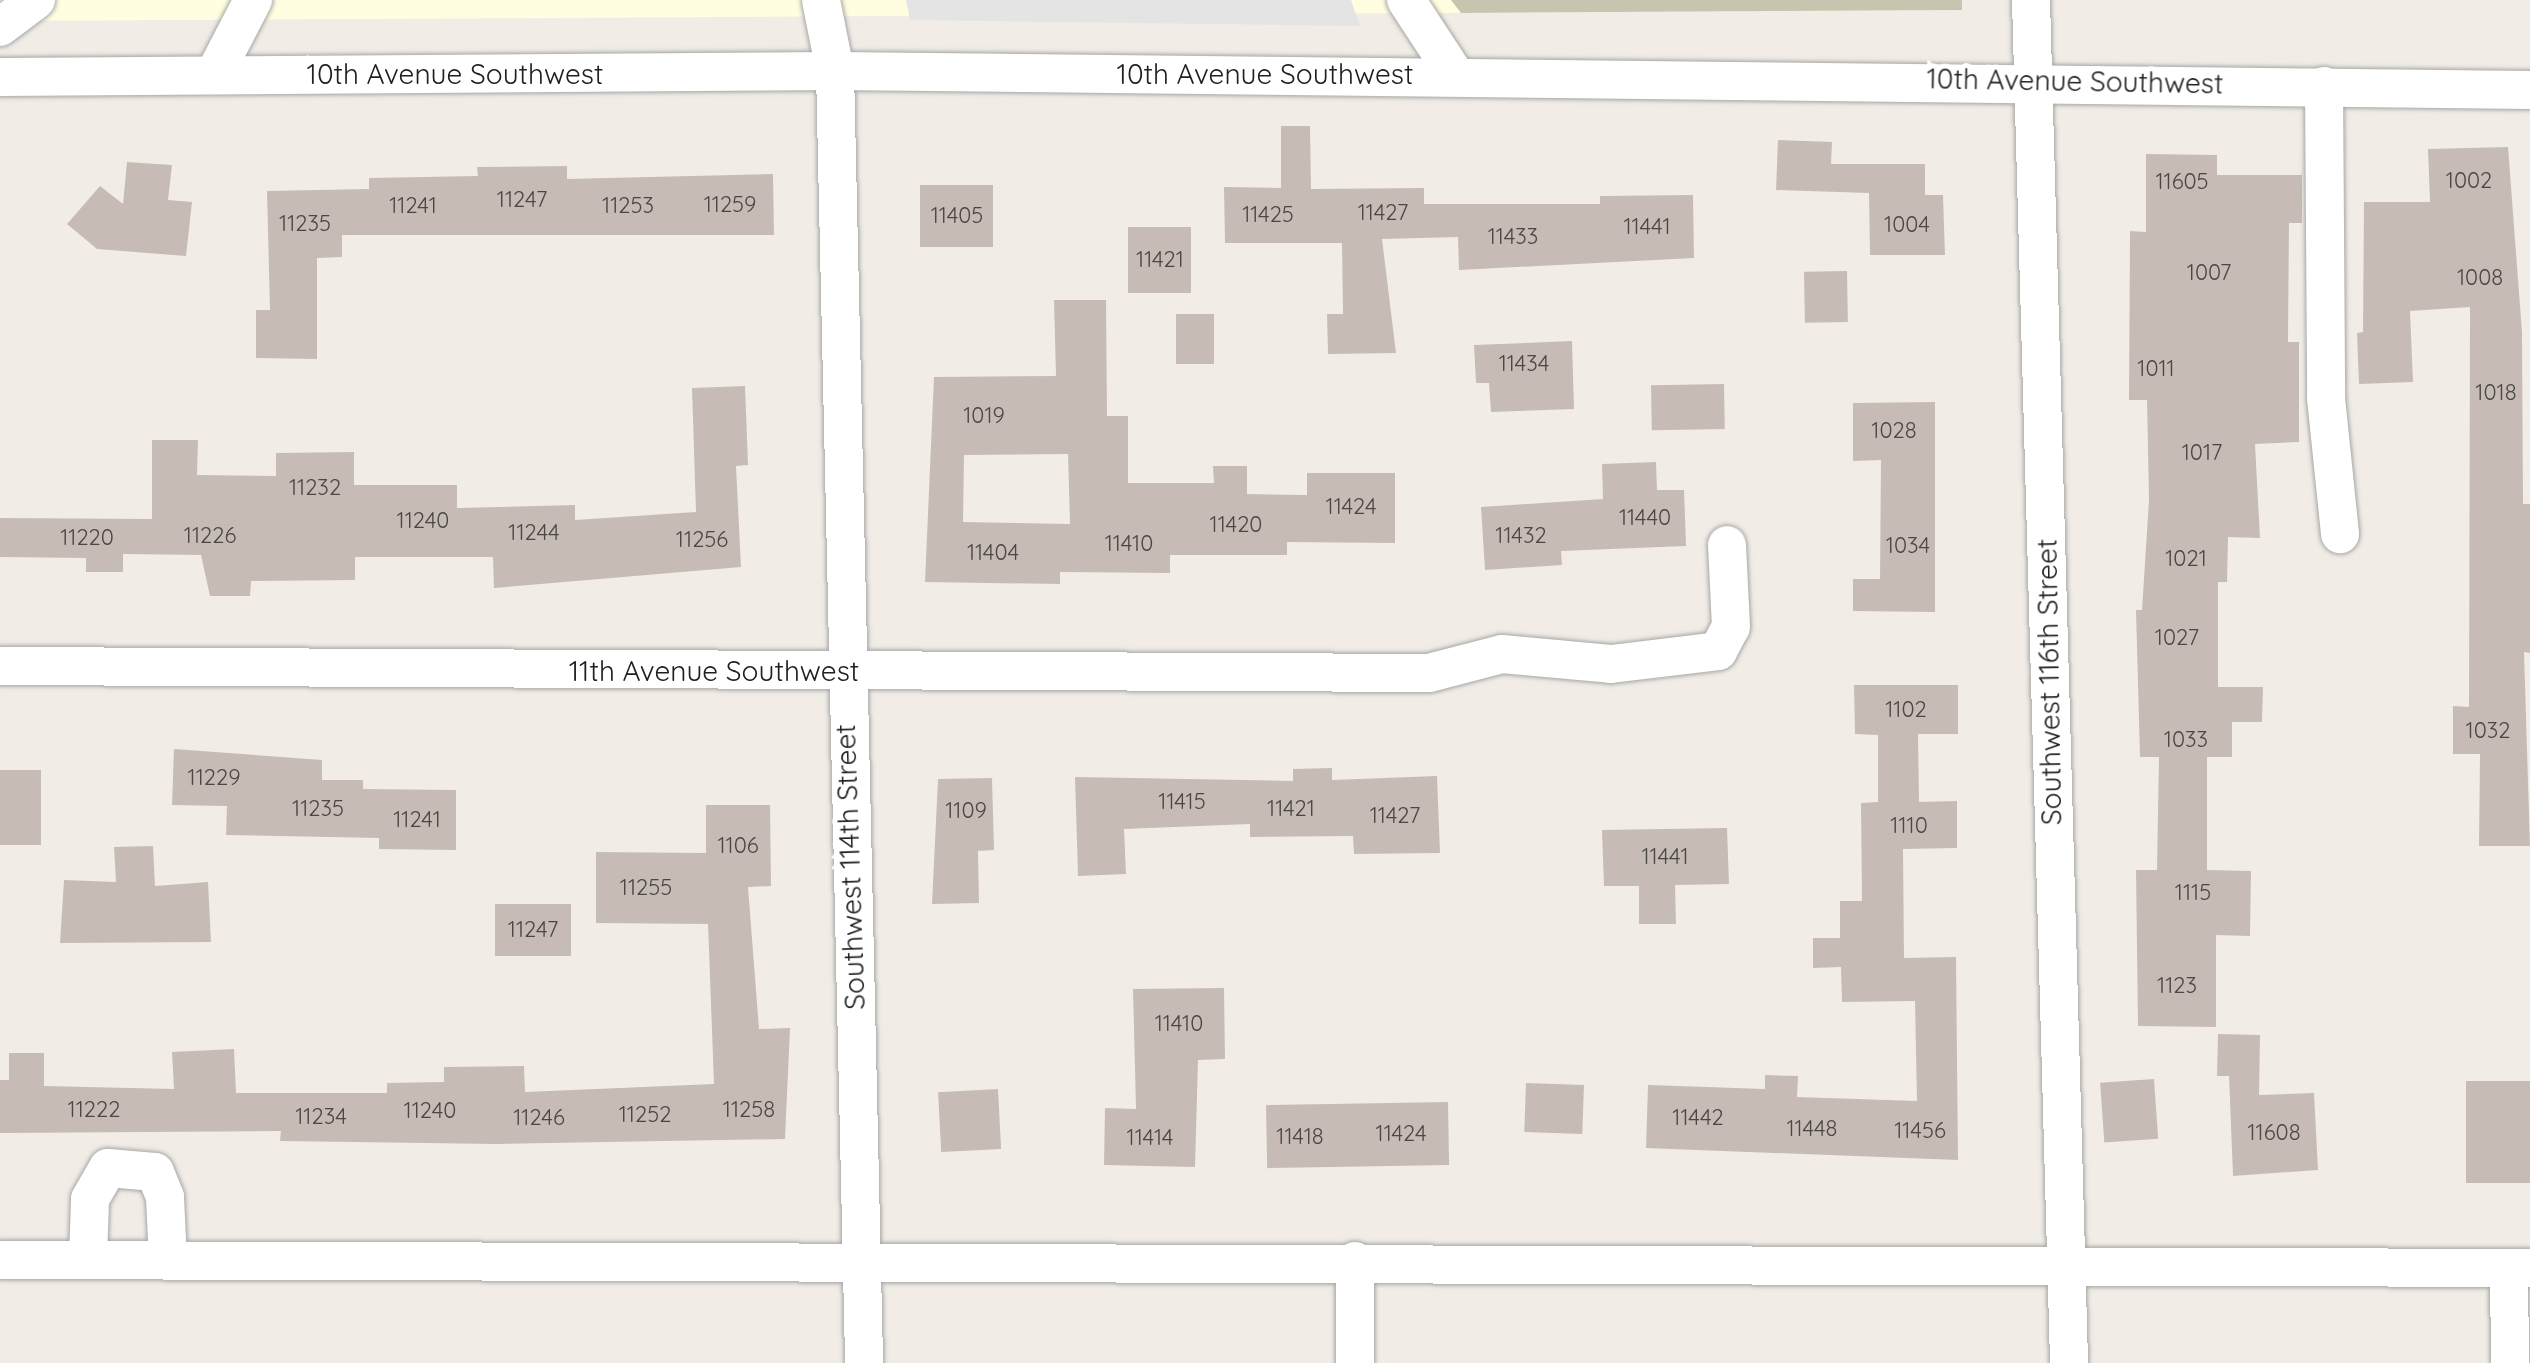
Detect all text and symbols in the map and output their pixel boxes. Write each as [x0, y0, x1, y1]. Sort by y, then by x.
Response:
street label: 10th Avenue Southwest [307, 57, 603, 91]
street label: 10th Avenue Southwest [1117, 57, 1413, 91]
street label: 10th Avenue Southwest [1926, 62, 2224, 100]
house number: 1002 [2446, 168, 2492, 194]
house number: 11605 [2155, 169, 2209, 195]
house number: 11247 [497, 187, 547, 213]
house number: 11259 [704, 192, 756, 218]
house number: 11241 [389, 193, 437, 219]
house number: 11253 [602, 193, 654, 219]
house number: 11427 [1358, 200, 1408, 226]
house number: 11425 [1242, 202, 1294, 228]
house number: 11405 [931, 203, 983, 229]
house number: 11235 [279, 211, 331, 237]
house number: 1004 [1884, 212, 1930, 238]
house number: 11441 [1623, 214, 1671, 240]
house number: 11433 [1488, 224, 1538, 250]
house number: 11421 [1136, 247, 1184, 273]
house number: 1007 [2187, 260, 2231, 286]
house number: 1008 [2457, 265, 2503, 291]
house number: 11434 [1499, 351, 1549, 377]
house number: 1011 [2137, 356, 2175, 382]
house number: 1018 [2475, 380, 2517, 406]
house number: 1019 [963, 403, 1005, 429]
house number: 1028 [1871, 418, 1917, 444]
house number: 1017 [2182, 440, 2222, 466]
house number: 11232 [289, 475, 341, 501]
house number: 11424 [1326, 494, 1376, 520]
house number: 11440 [1619, 505, 1671, 531]
house number: 11240 [397, 508, 449, 534]
house number: 11420 [1210, 512, 1262, 538]
house number: 11244 [508, 520, 560, 546]
house number: 11226 [184, 523, 236, 549]
house number: 11432 [1495, 523, 1547, 549]
house number: 11220 [60, 525, 114, 551]
house number: 11256 [676, 527, 728, 553]
house number: 11410 [1105, 531, 1153, 557]
house number: 1034 [1886, 533, 1930, 559]
street label: Southwest 116th Street [2030, 538, 2068, 826]
house number: 11404 [967, 540, 1019, 566]
house number: 1021 [2165, 546, 2207, 572]
house number: 1027 [2155, 625, 2199, 651]
street label: 11th Avenue Southwest [569, 654, 859, 688]
house number: 1102 [1885, 697, 1927, 723]
house number: 1032 [2466, 718, 2510, 744]
street label: Southwest 114th Street [828, 724, 872, 1010]
house number: 1033 [2164, 727, 2208, 753]
house number: 11229 [188, 765, 240, 791]
house number: 11415 [1158, 789, 1206, 815]
house number: 11235 [292, 796, 344, 822]
house number: 11421 [1267, 796, 1315, 822]
house number: 1109 [945, 798, 987, 824]
house number: 11427 [1370, 803, 1420, 829]
house number: 11241 [393, 807, 441, 833]
house number: 1110 [1890, 813, 1928, 839]
house number: 1106 [717, 833, 759, 859]
house number: 11441 [1641, 844, 1689, 870]
house number: 11255 [620, 875, 672, 901]
house number: 1115 [2175, 880, 2211, 906]
house number: 11247 [508, 917, 558, 943]
house number: 1123 [2157, 973, 2197, 999]
house number: 11410 [1155, 1011, 1203, 1037]
house number: 11222 [68, 1097, 120, 1123]
house number: 11258 [723, 1097, 775, 1123]
house number: 11240 [404, 1098, 456, 1124]
house number: 11252 [619, 1102, 671, 1128]
house number: 11234 [295, 1104, 347, 1130]
house number: 11246 [513, 1105, 565, 1131]
house number: 11442 [1672, 1105, 1724, 1131]
house number: 11448 [1786, 1116, 1838, 1142]
house number: 11456 [1894, 1118, 1946, 1144]
house number: 11608 [2247, 1120, 2301, 1146]
house number: 11424 [1376, 1121, 1426, 1147]
house number: 11418 [1276, 1124, 1324, 1150]
house number: 11414 [1127, 1125, 1173, 1151]

